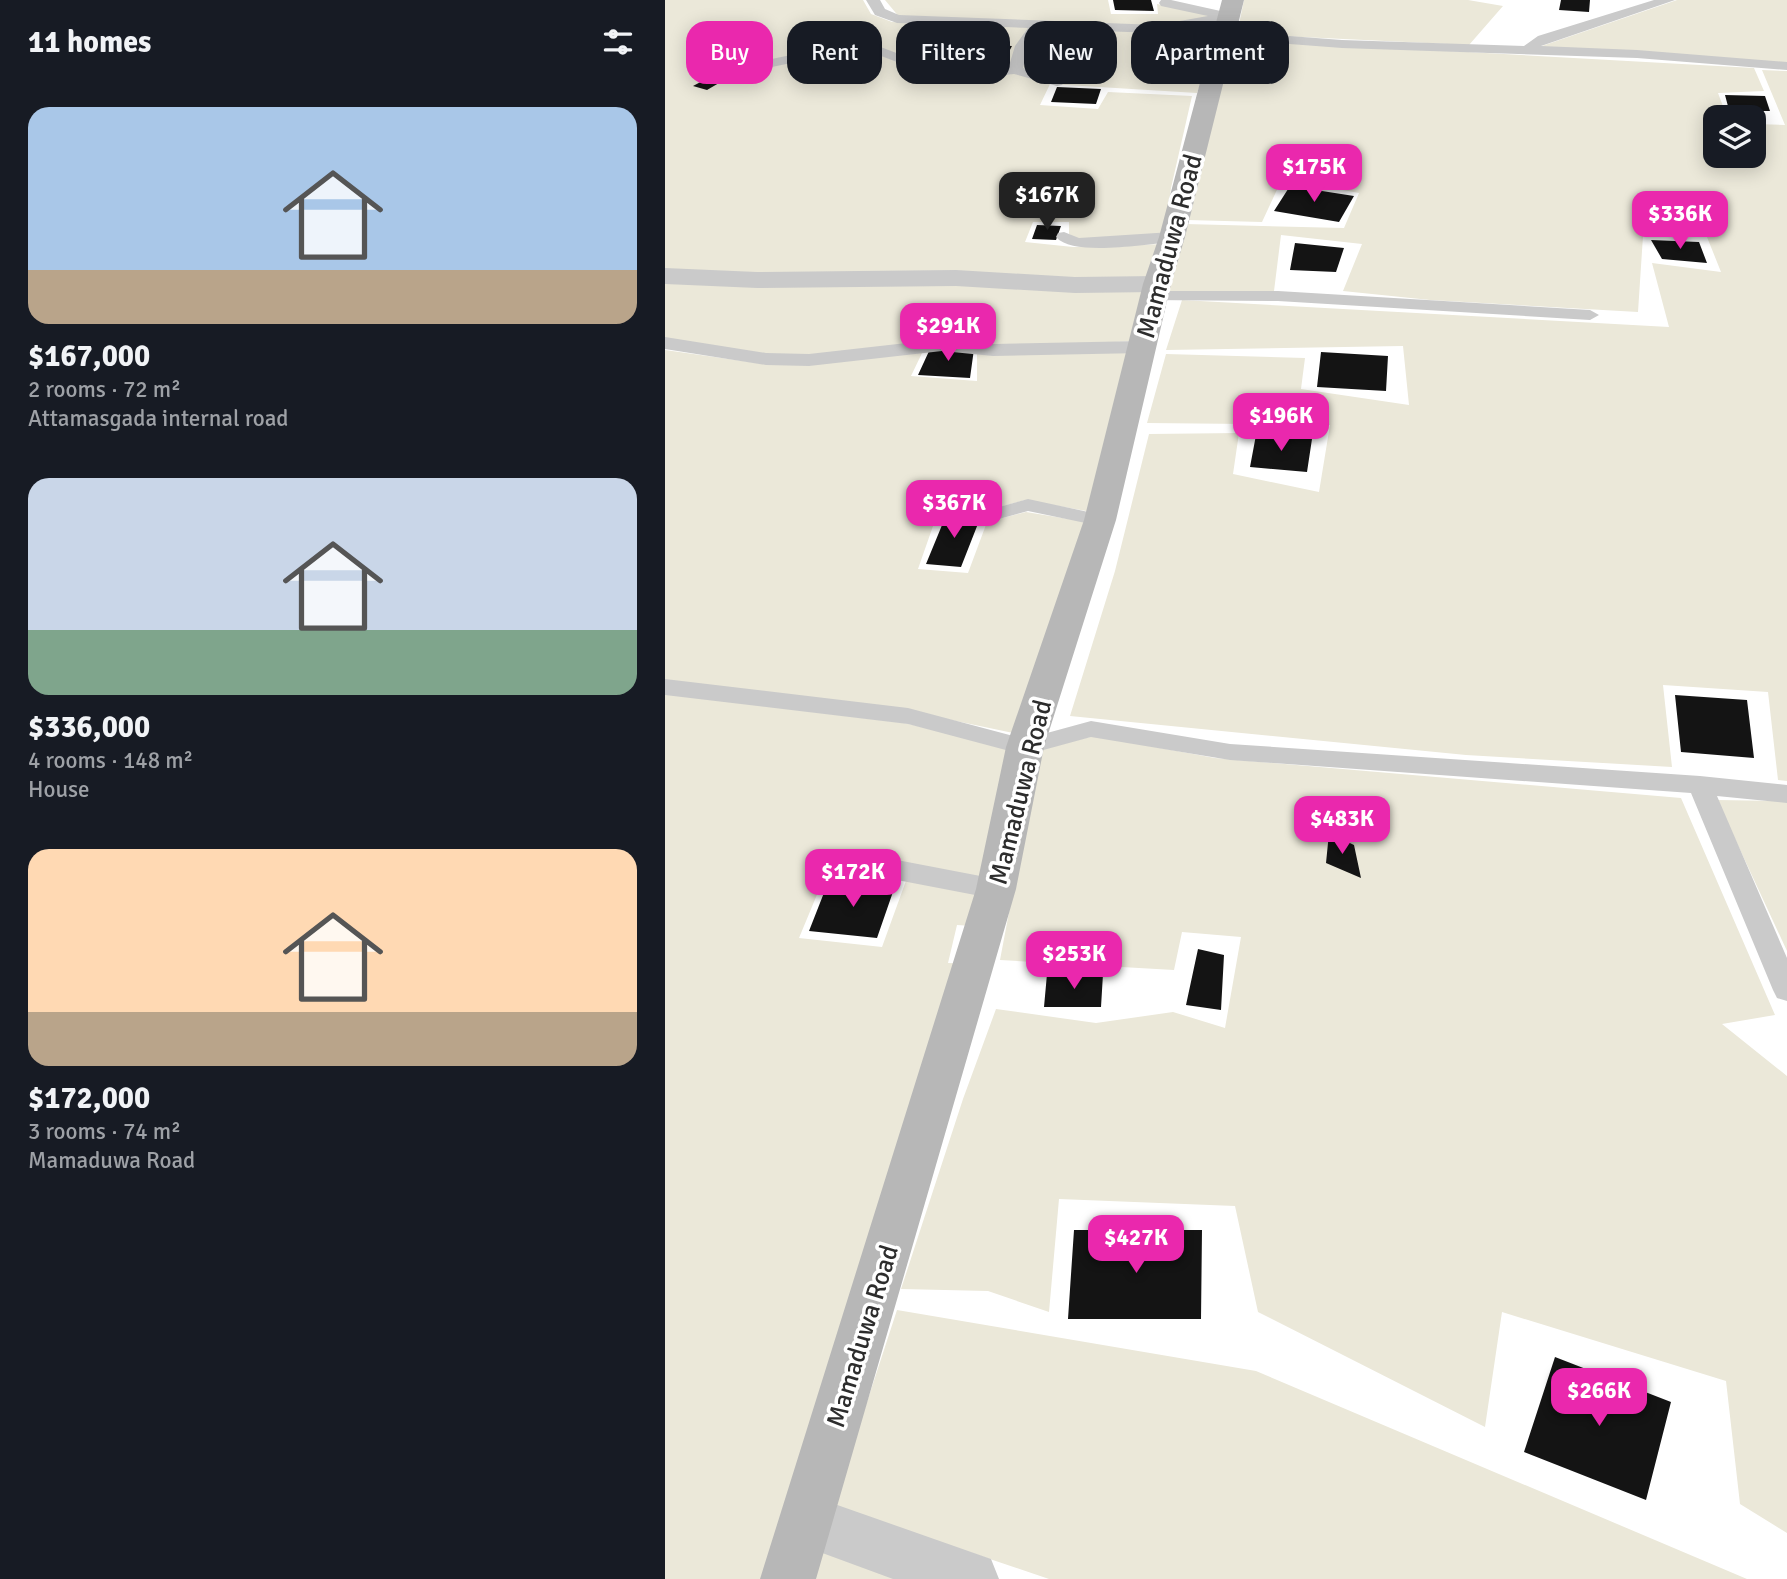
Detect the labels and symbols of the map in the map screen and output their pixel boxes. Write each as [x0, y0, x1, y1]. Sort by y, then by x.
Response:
pin: $175K [1265, 144, 1363, 204]
street label: Mamaduwa Road [1130, 151, 1210, 342]
pin: $167K [998, 173, 1096, 232]
pin: $336K [1631, 191, 1729, 251]
pin: $291K [899, 304, 997, 363]
pin: $196K [1232, 393, 1330, 453]
pin: $367K [905, 480, 1003, 540]
street label: Mamaduwa Road [983, 697, 1059, 888]
pin: $483K [1293, 796, 1391, 856]
pin: $172K [804, 850, 902, 909]
pin: $253K [1025, 932, 1123, 991]
pin: $427K [1087, 1216, 1185, 1275]
street label: Mamaduwa Road [820, 1241, 906, 1431]
pin: $266K [1550, 1368, 1648, 1428]

